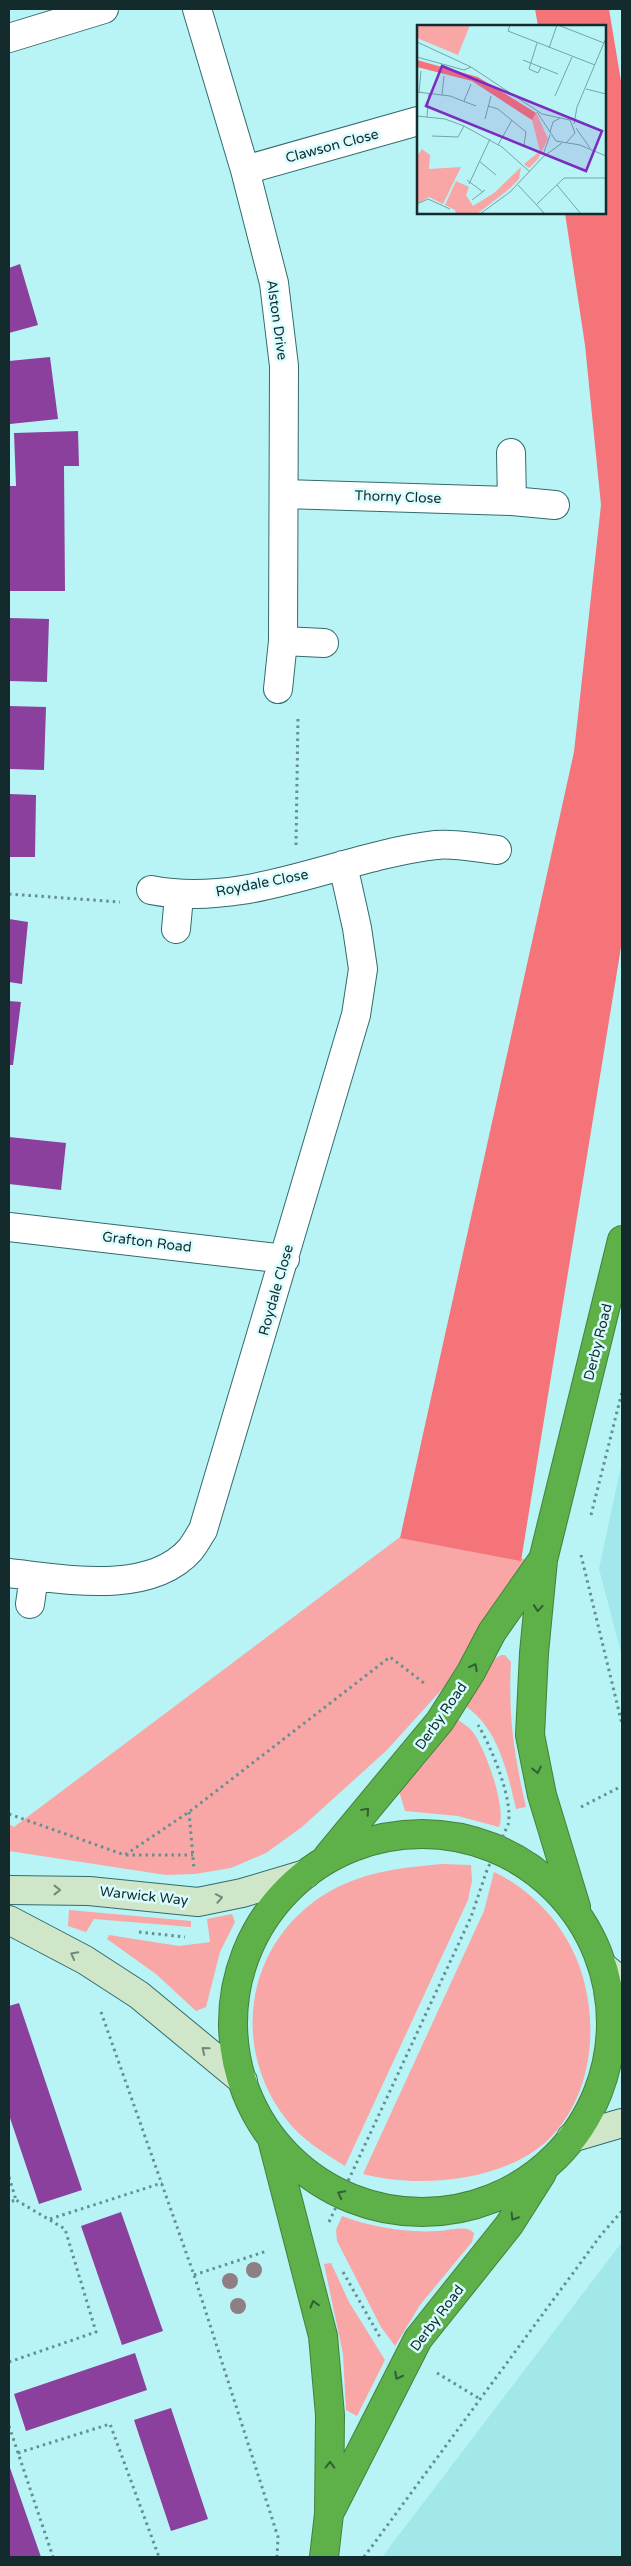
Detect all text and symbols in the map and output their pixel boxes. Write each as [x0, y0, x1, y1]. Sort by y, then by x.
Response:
inset map [417, 25, 606, 214]
street label: Clawson Close [284, 125, 381, 167]
street label: Alston Drive [263, 279, 291, 361]
street label: Thorny Close [354, 487, 442, 507]
street label: Roydale Close [214, 866, 310, 900]
street label: Grafton Road [101, 1228, 193, 1256]
street label: Roydale Close [255, 1242, 297, 1337]
street label: Derby Road [580, 1302, 616, 1382]
one-way arrow [533, 1605, 544, 1613]
one-way arrow [468, 1663, 478, 1672]
street label: Derby Road [411, 1679, 471, 1753]
one-way arrow [531, 1765, 542, 1774]
one-way arrow [361, 1808, 369, 1817]
street label: Warwick Way [99, 1883, 190, 1909]
one-way arrow [54, 1885, 62, 1895]
one-way arrow [215, 1893, 223, 1903]
one-way arrow [70, 1951, 79, 1961]
one-way arrow [202, 2047, 211, 2055]
one-way arrow [338, 2190, 347, 2200]
one-way arrow [511, 2212, 520, 2221]
street label: Derby Road [407, 2281, 467, 2355]
one-way arrow [309, 2300, 320, 2308]
one-way arrow [394, 2371, 404, 2380]
one-way arrow [325, 2461, 335, 2468]

